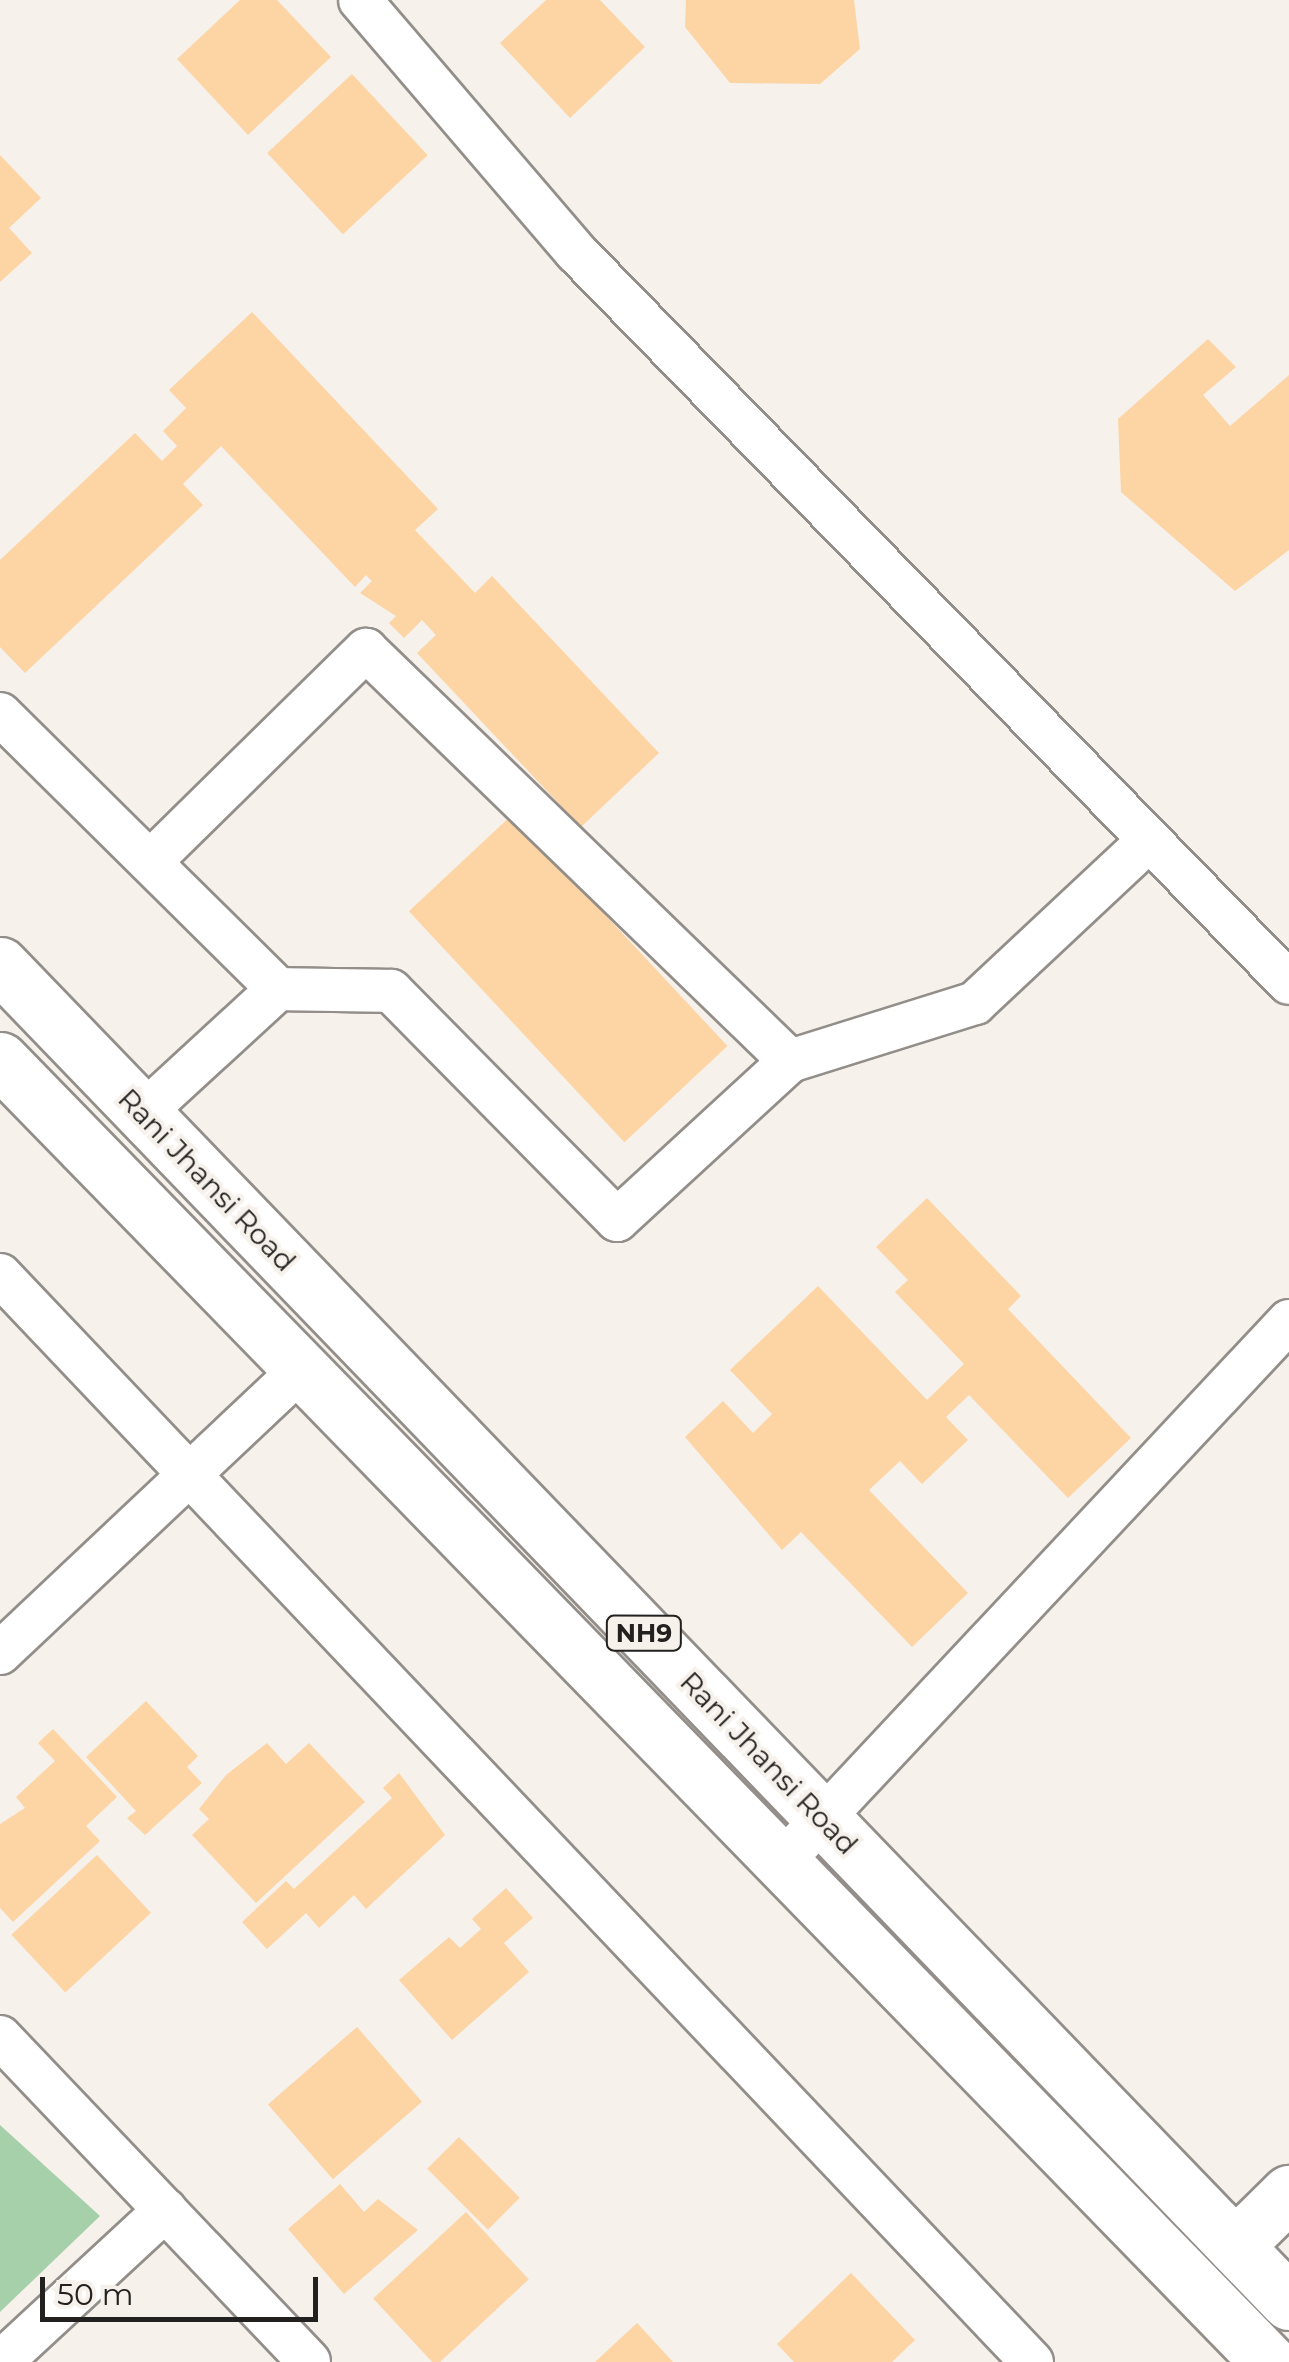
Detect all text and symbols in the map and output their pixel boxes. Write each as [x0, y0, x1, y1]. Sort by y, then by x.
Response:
street label: Rani Jhansi Road [111, 1082, 303, 1278]
road number: NH9 [604, 1613, 684, 1653]
street label: Rani Jhansi Road [673, 1665, 865, 1861]
scale bar [45, 2257, 322, 2319]
text: 50 m [57, 2276, 134, 2313]

